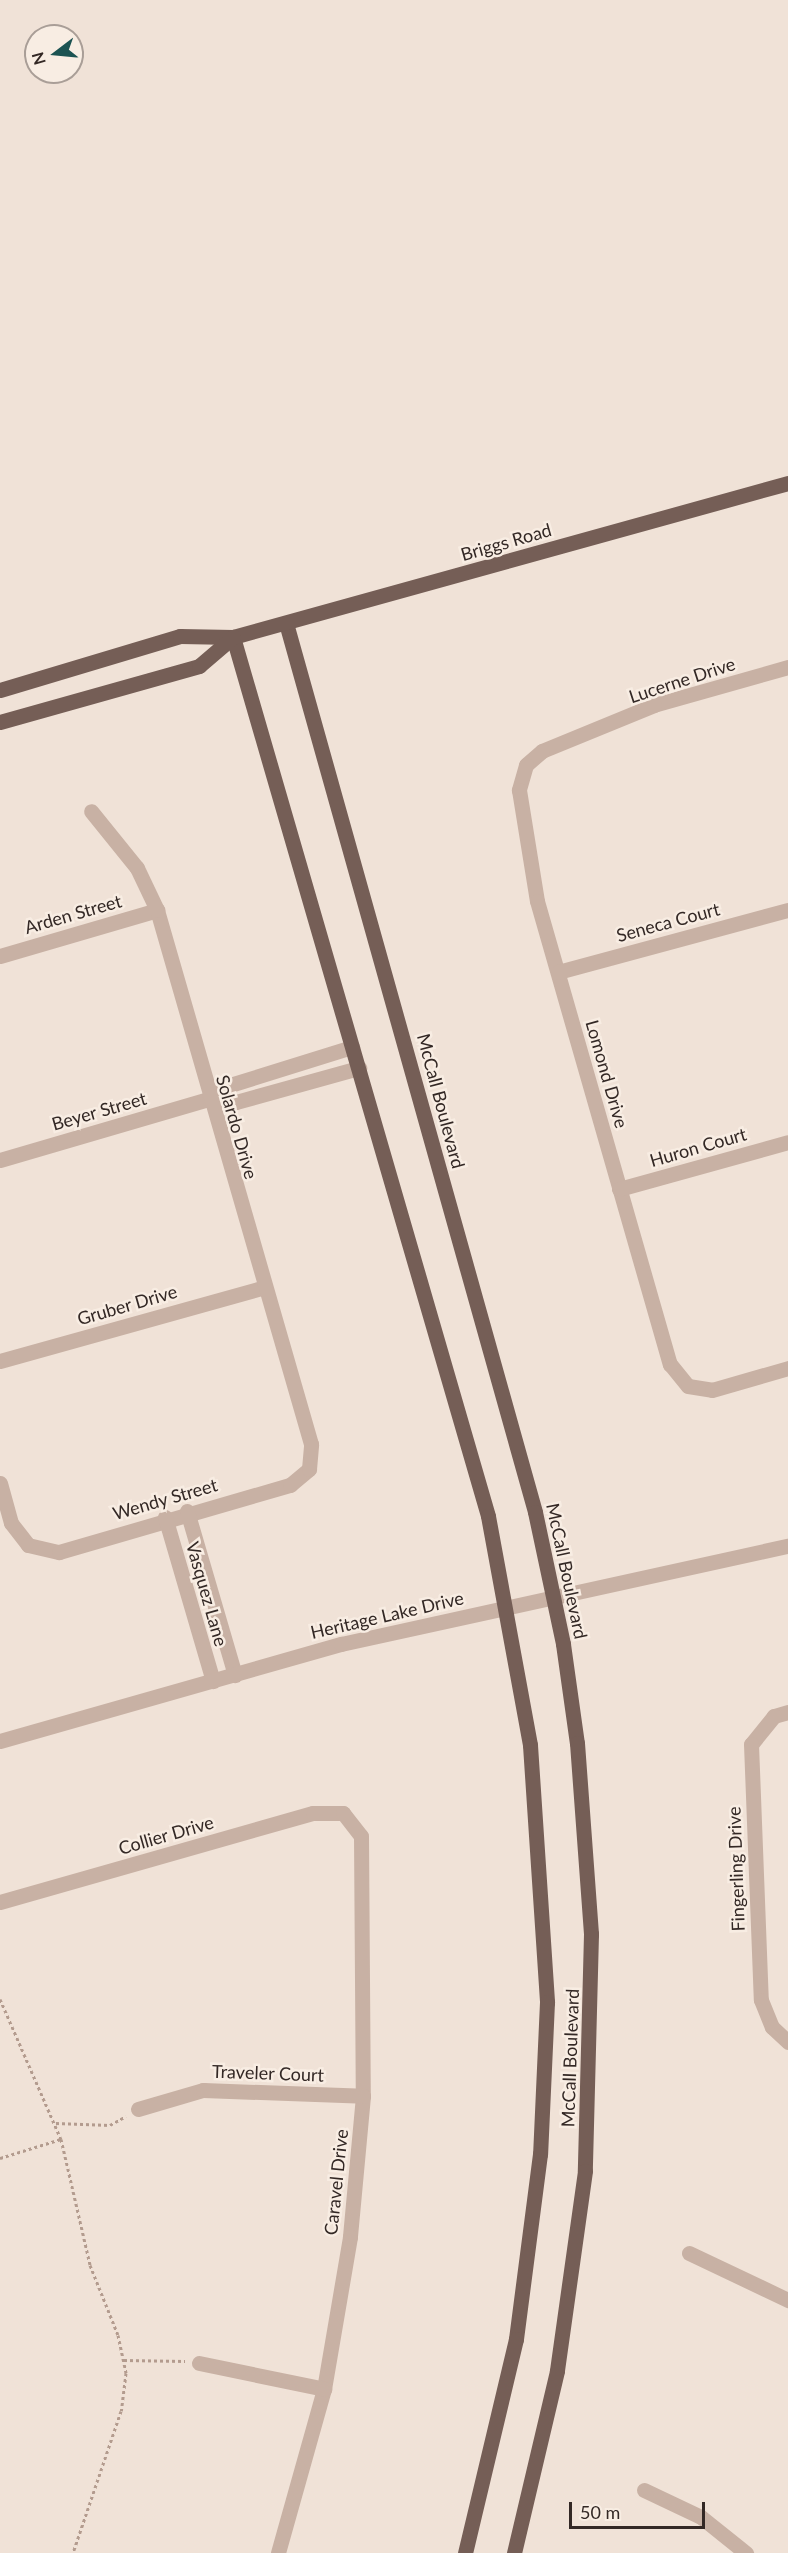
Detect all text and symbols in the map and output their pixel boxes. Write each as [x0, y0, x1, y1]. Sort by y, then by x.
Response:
north arrow [24, 24, 84, 84]
text: N [27, 50, 49, 67]
street label: Briggs Road [458, 519, 554, 565]
street label: Lucerne Drive [626, 653, 738, 707]
street label: Arden Street [22, 890, 124, 938]
street label: Seneca Court [614, 898, 722, 946]
street label: Lomond Drive [581, 1017, 633, 1131]
street label: McCall Boulevard [413, 1031, 469, 1171]
street label: Solardo Drive [212, 1073, 262, 1181]
street label: Beyer Street [49, 1087, 149, 1135]
street label: Huron Court [647, 1123, 749, 1171]
street label: Gruber Drive [74, 1280, 180, 1330]
street label: Wendy Street [110, 1474, 220, 1524]
street label: McCall Boulevard [542, 1501, 592, 1641]
street label: Vasquez Lane [182, 1539, 232, 1649]
street label: Heritage Lake Drive [308, 1587, 466, 1643]
street label: Fingerling Drive [723, 1806, 749, 1932]
street label: Collier Drive [116, 1811, 216, 1859]
street label: McCall Boulevard [557, 1988, 583, 2128]
street label: Traveler Court [211, 2060, 325, 2086]
street label: Caravel Drive [320, 2128, 352, 2236]
scale bar [572, 2490, 708, 2528]
text: 50 m [580, 2501, 620, 2523]

